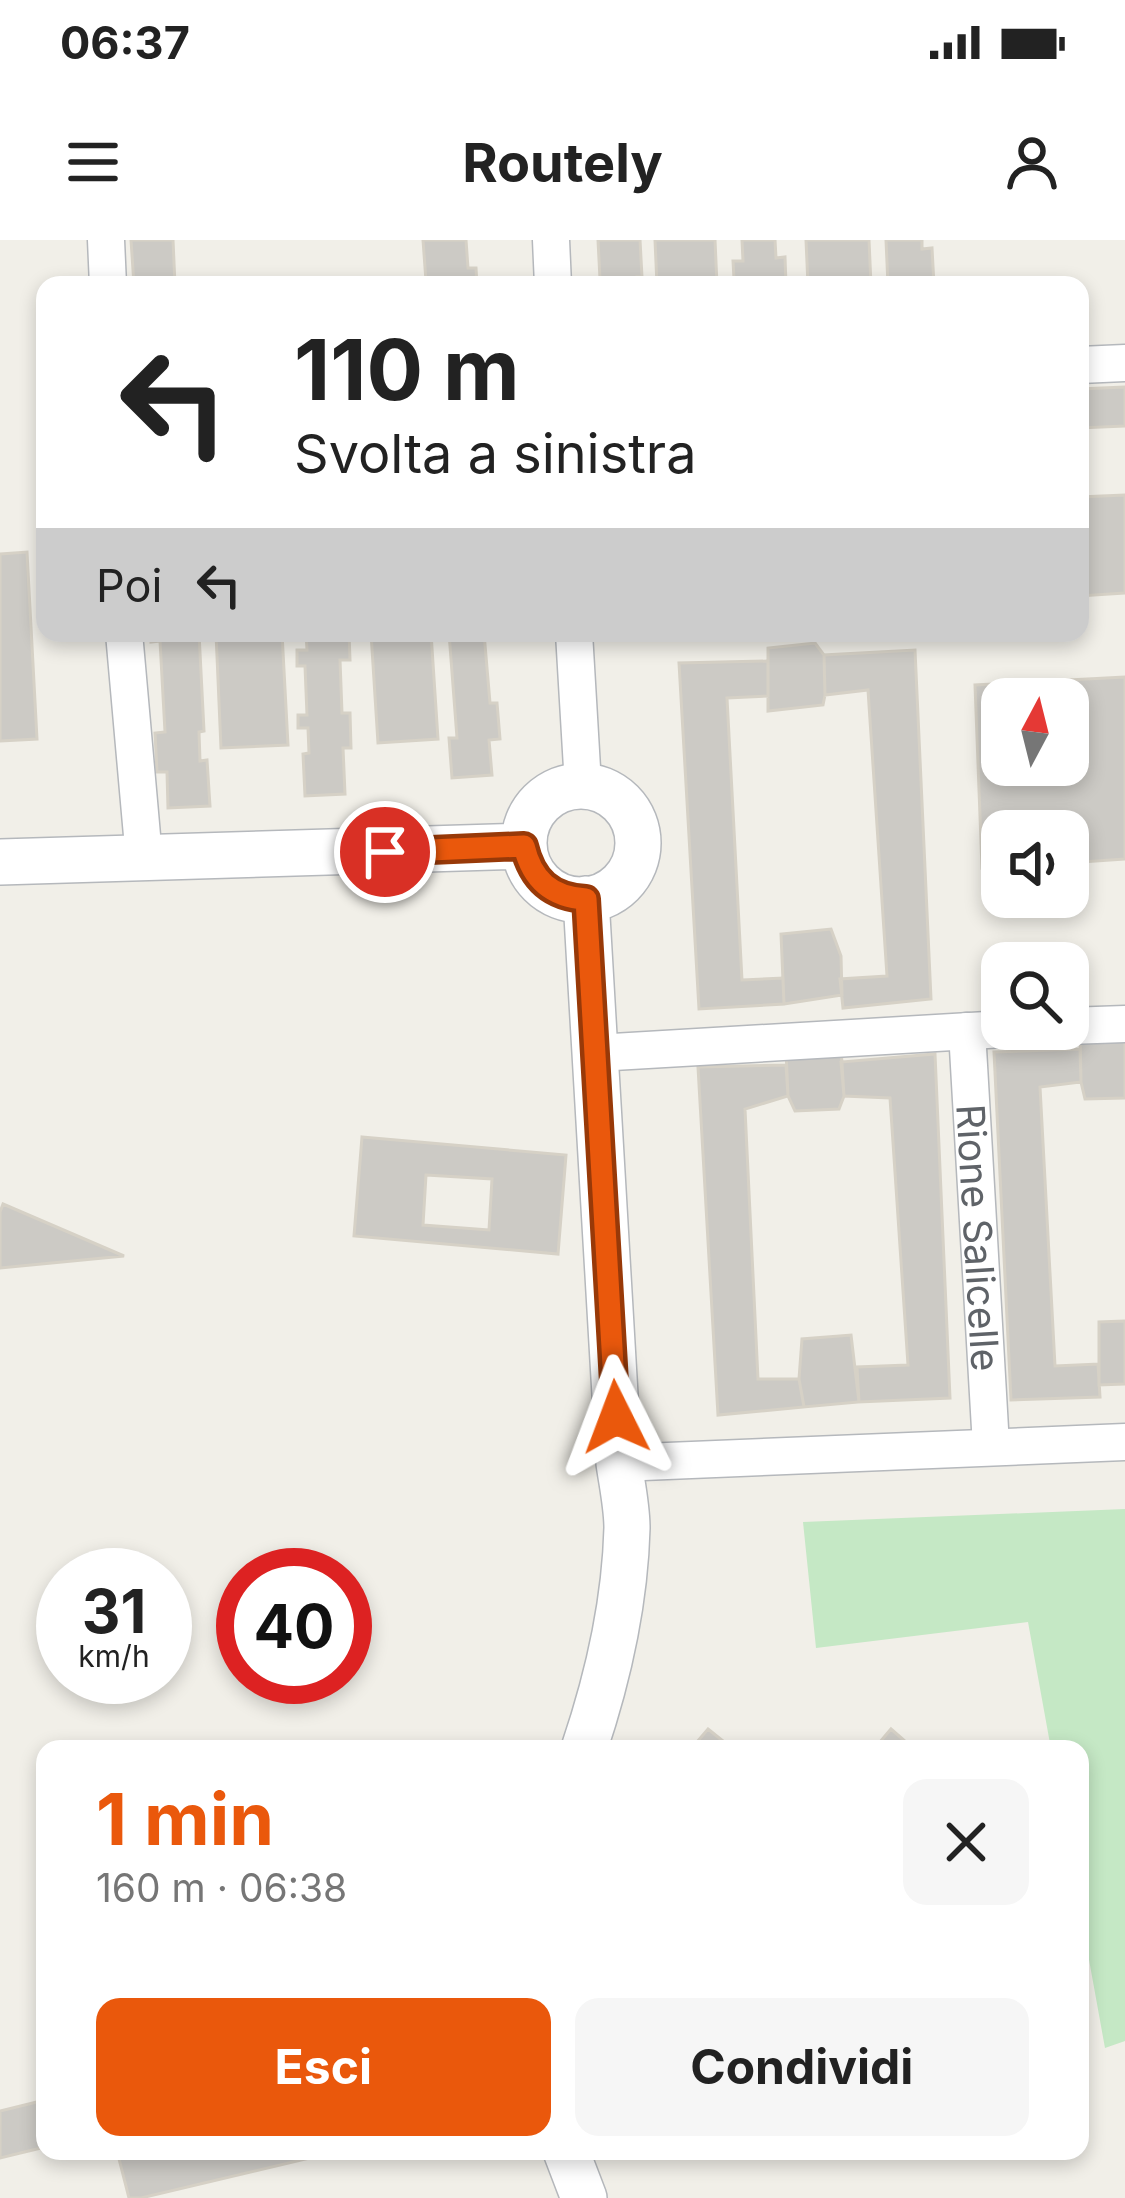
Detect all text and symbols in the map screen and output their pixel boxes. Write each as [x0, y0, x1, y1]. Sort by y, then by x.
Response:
text: 06:37 [60, 15, 190, 70]
icon: menu [60, 129, 126, 195]
icon: person [999, 129, 1065, 195]
text: Routely [462, 130, 663, 195]
text: 110 m [294, 319, 520, 420]
icon: left [96, 324, 252, 480]
text: Svolta a sinistra [294, 421, 697, 486]
icon: left [186, 552, 252, 618]
text: Poi [96, 558, 162, 613]
north arrow [981, 678, 1089, 786]
map controls [981, 678, 1089, 1050]
pin [334, 801, 436, 903]
button: sound [981, 810, 1089, 918]
icon: arrive [352, 819, 418, 885]
button: search [981, 942, 1089, 1050]
street label: Rione Salicelle [948, 1103, 1010, 1372]
position arrow [553, 1354, 679, 1480]
speed limit sign: 40 [216, 1548, 372, 1704]
text: 31 [82, 1575, 146, 1647]
text: km/h [78, 1638, 150, 1674]
text: 1 min [96, 1775, 274, 1862]
button: close [903, 1779, 1029, 1905]
text: 160 m · 06:38 [96, 1864, 347, 1911]
button: Esci [96, 1998, 551, 2136]
button: Condividi [575, 1998, 1029, 2136]

